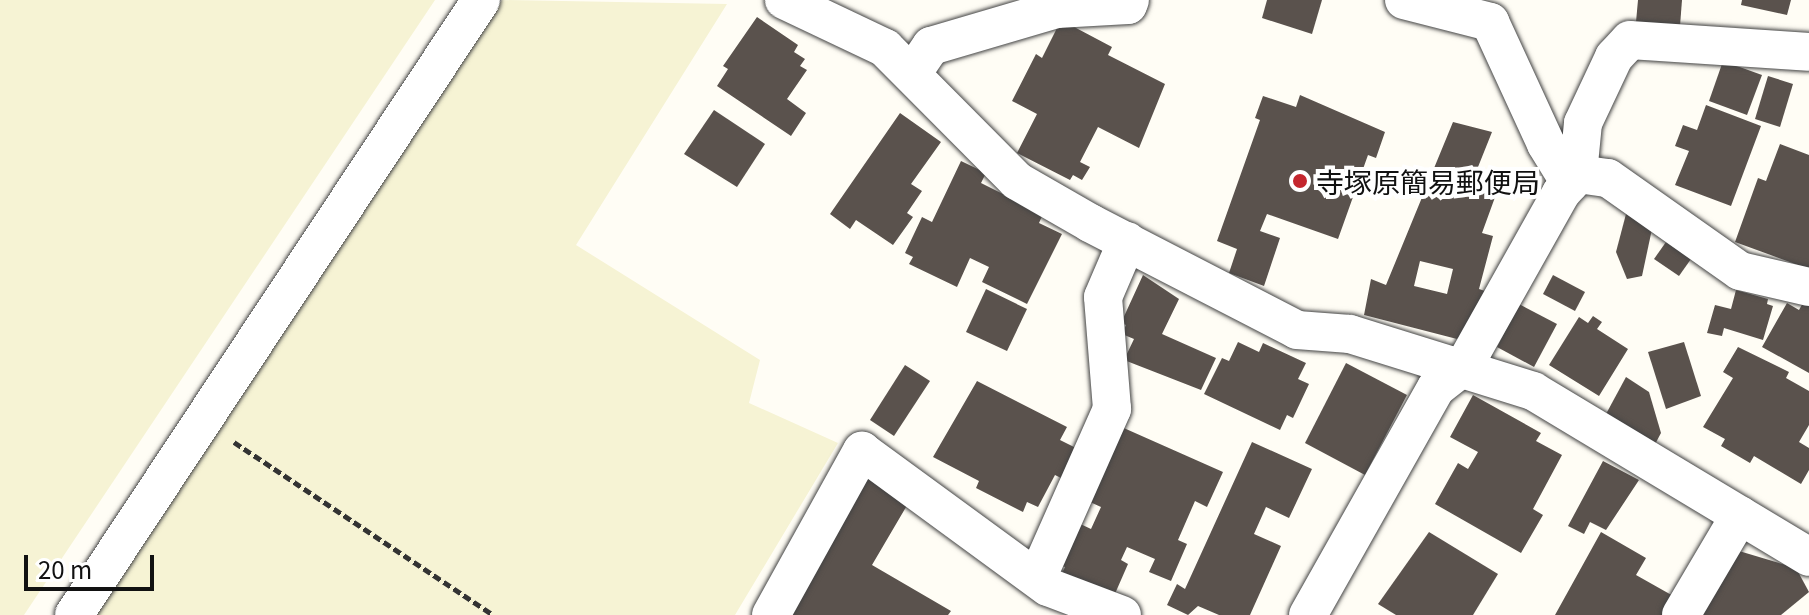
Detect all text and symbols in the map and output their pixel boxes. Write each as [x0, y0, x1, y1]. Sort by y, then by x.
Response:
place label: 寺塚原簡易郵便局 [1316, 164, 1540, 198]
marker: 寺塚原簡易郵便局 [1291, 172, 1309, 190]
scale bar [28, 539, 158, 589]
text: 20 m [38, 551, 92, 586]

